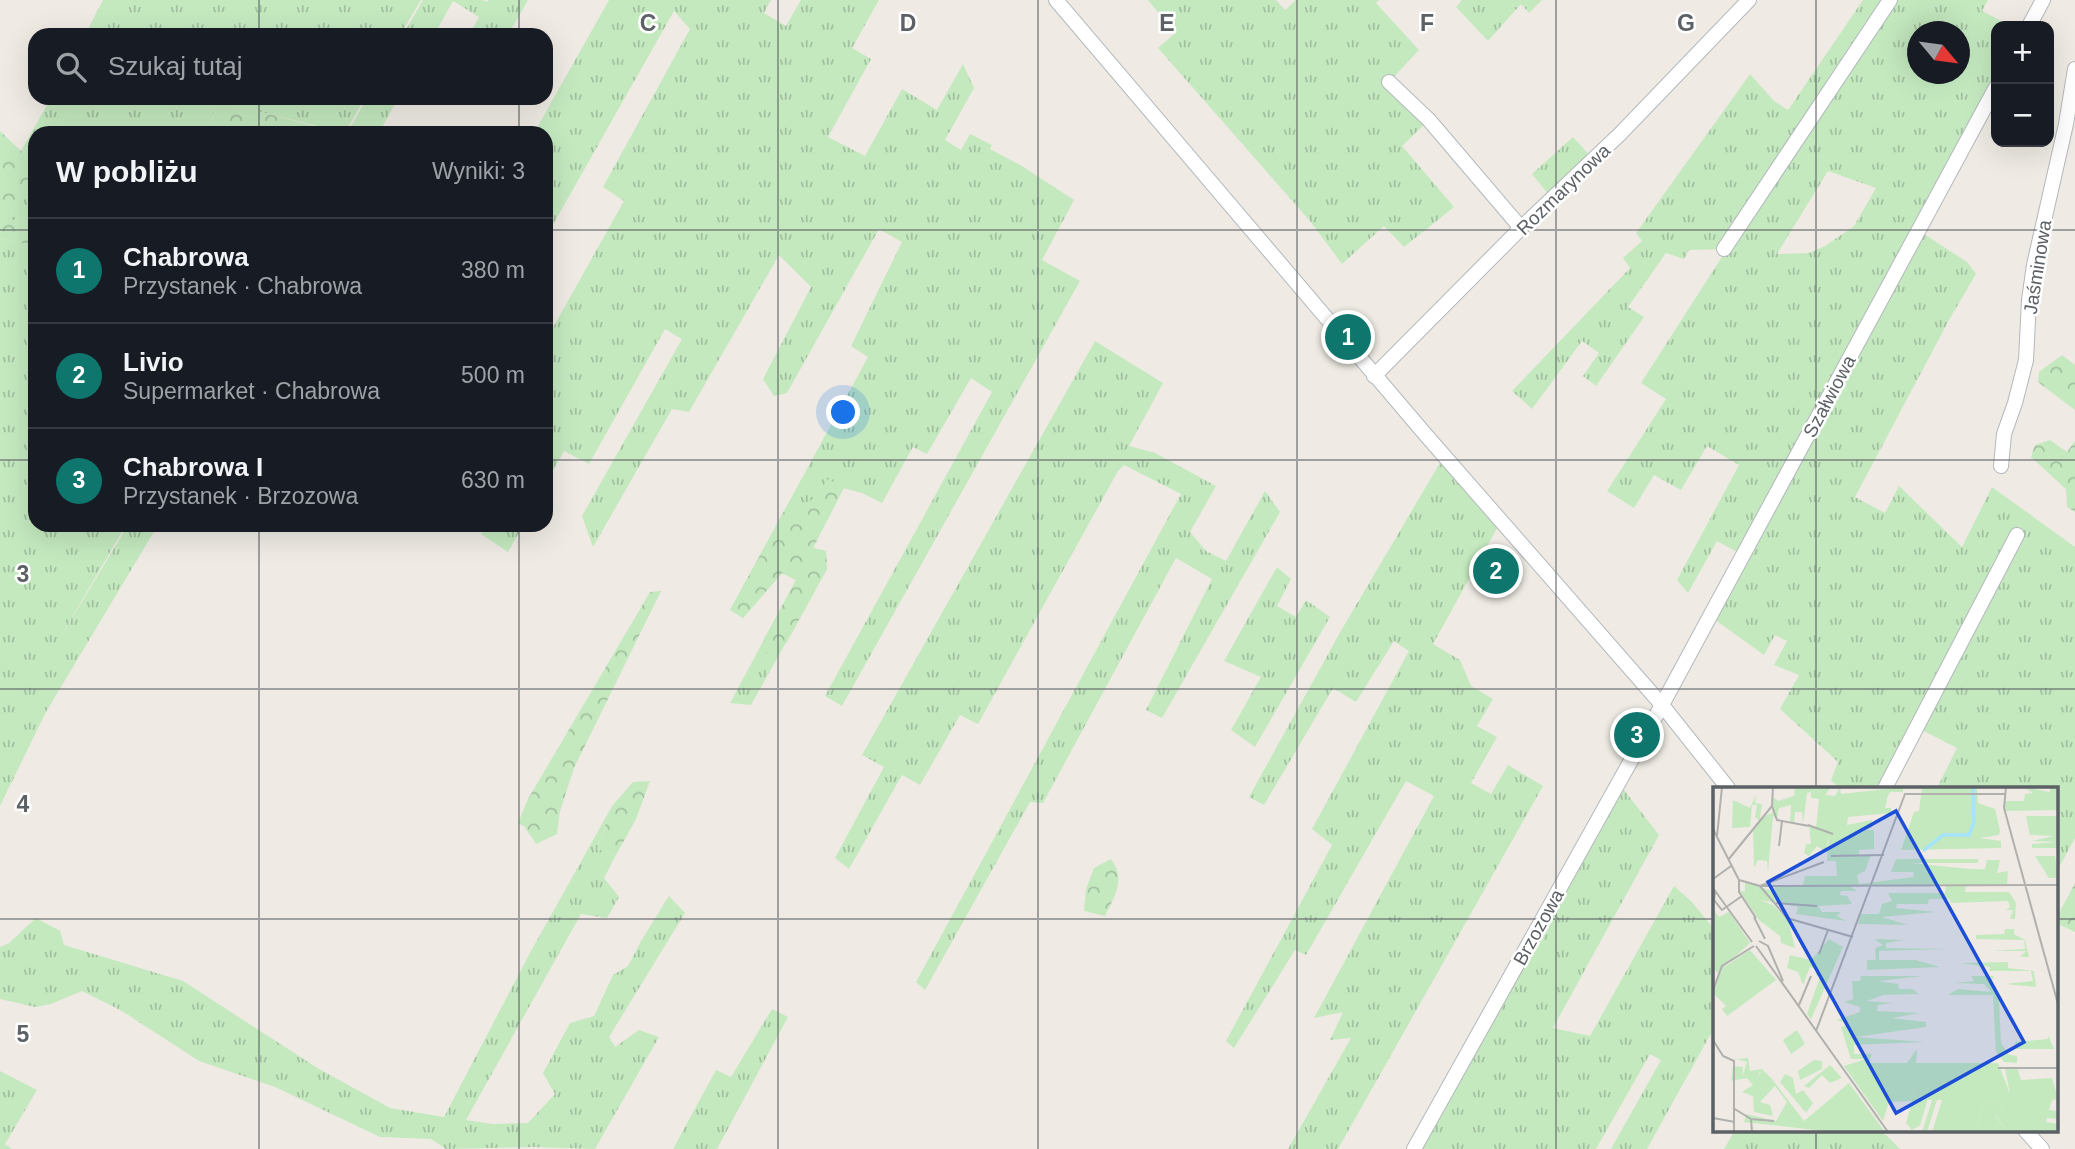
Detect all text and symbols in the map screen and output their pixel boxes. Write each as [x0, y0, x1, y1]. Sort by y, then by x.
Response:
text: C [640, 10, 656, 36]
text: D [900, 10, 916, 36]
text: E [1159, 10, 1175, 36]
text: F [1420, 10, 1434, 36]
text: G [1677, 10, 1695, 36]
north arrow [1907, 21, 1970, 84]
map controls [1991, 21, 2054, 147]
button: + [1991, 21, 2054, 84]
search box [28, 28, 553, 105]
icon: search [52, 48, 90, 86]
text: Szukaj tutaj [108, 51, 242, 81]
button: − [1991, 84, 2054, 147]
street label: Rozmarynowa [1512, 139, 1615, 239]
text: W pobliżu [56, 155, 198, 188]
text: Wyniki: 3 [432, 158, 525, 184]
street label: Jaśminowa [2020, 218, 2055, 316]
text: Chabrowa [123, 242, 249, 272]
text: 1 [73, 257, 85, 283]
text: 380 m [461, 257, 525, 283]
text: Przystanek · Chabrowa [123, 273, 362, 299]
pin: 1 [1325, 311, 1371, 363]
text: Livio [123, 347, 184, 377]
street label: Szałwiowa [1799, 351, 1860, 441]
text: 2 [73, 362, 85, 388]
text: 500 m [461, 362, 525, 388]
text: Supermarket · Chabrowa [123, 378, 380, 404]
your location [826, 395, 860, 429]
text: Chabrowa I [123, 452, 263, 482]
text: 3 [73, 467, 85, 493]
text: 630 m [461, 467, 525, 493]
text: Przystanek · Brzozowa [123, 483, 358, 509]
pin: 2 [1473, 545, 1519, 597]
text: 3 [17, 561, 29, 587]
pin: 3 [1614, 709, 1660, 761]
inset map [1713, 787, 2058, 1132]
text: 4 [17, 791, 30, 817]
street label: Brzozowa [1509, 885, 1568, 969]
text: 5 [17, 1021, 30, 1047]

